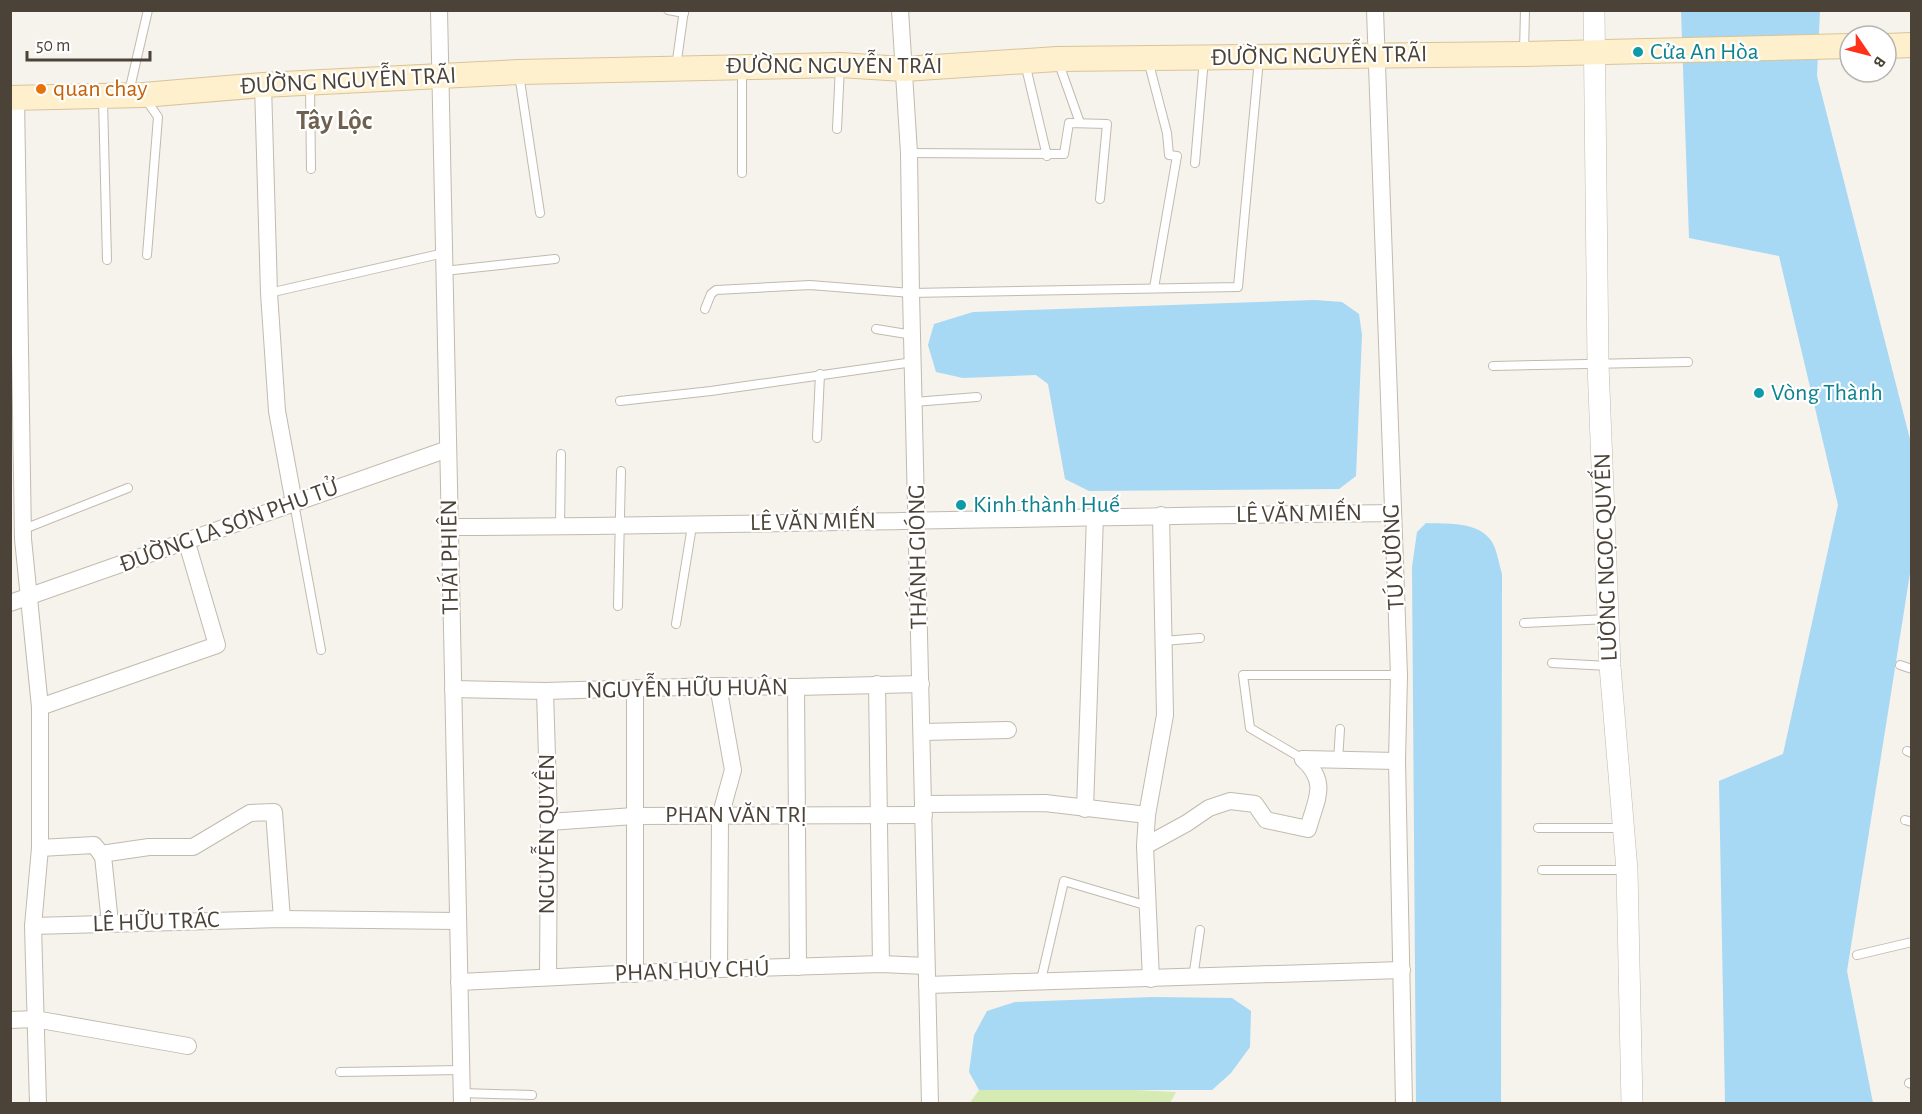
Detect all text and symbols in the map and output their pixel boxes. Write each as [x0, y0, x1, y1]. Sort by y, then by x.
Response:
scale bar [27, 24, 150, 62]
north arrow [1838, 24, 1898, 84]
text: 50 m [36, 37, 70, 55]
street label: ĐƯỜNG NGUYỄN TRÃI [1210, 37, 1428, 70]
place label: Cửa An Hòa [1650, 40, 1759, 64]
marker: Cửa An Hòa [1631, 45, 1645, 59]
street label: ĐƯỜNG NGUYỄN TRÃI [726, 49, 942, 78]
text: B [1870, 54, 1889, 70]
street label: ĐƯỜNG NGUYỄN TRÃI [239, 58, 457, 99]
place label: quan chay [53, 77, 147, 101]
marker: quan chay [34, 82, 48, 96]
district label: Tây Lộc [296, 107, 373, 135]
place label: Vòng Thành [1771, 381, 1883, 405]
marker: Vòng Thành [1752, 386, 1766, 400]
street label: LƯƠNG NGỌC QUYẾN [1586, 452, 1622, 662]
street label: ĐƯỜNG LA SƠN PHU TỬ [115, 473, 343, 577]
street label: THÁNH GIÓNG [903, 484, 931, 630]
place label: Kinh thành Huế [973, 493, 1120, 517]
street label: LÊ VĂN MIẾN [1236, 497, 1362, 527]
marker: Kinh thành Huế [954, 498, 968, 512]
street label: THÁI PHIÊN [435, 499, 463, 615]
street label: TÚ XƯƠNG [1377, 503, 1409, 611]
street label: LÊ VĂN MIẾN [750, 505, 876, 535]
street label: NGUYỄN HỮU HUÂN [586, 670, 788, 703]
street label: NGUYỄN QUYỀN [530, 754, 559, 915]
street label: PHAN VĂN TRỊ [665, 802, 807, 827]
street label: LÊ HỮU TRÁC [92, 906, 220, 936]
street label: PHAN HUY CHÚ [614, 954, 770, 986]

